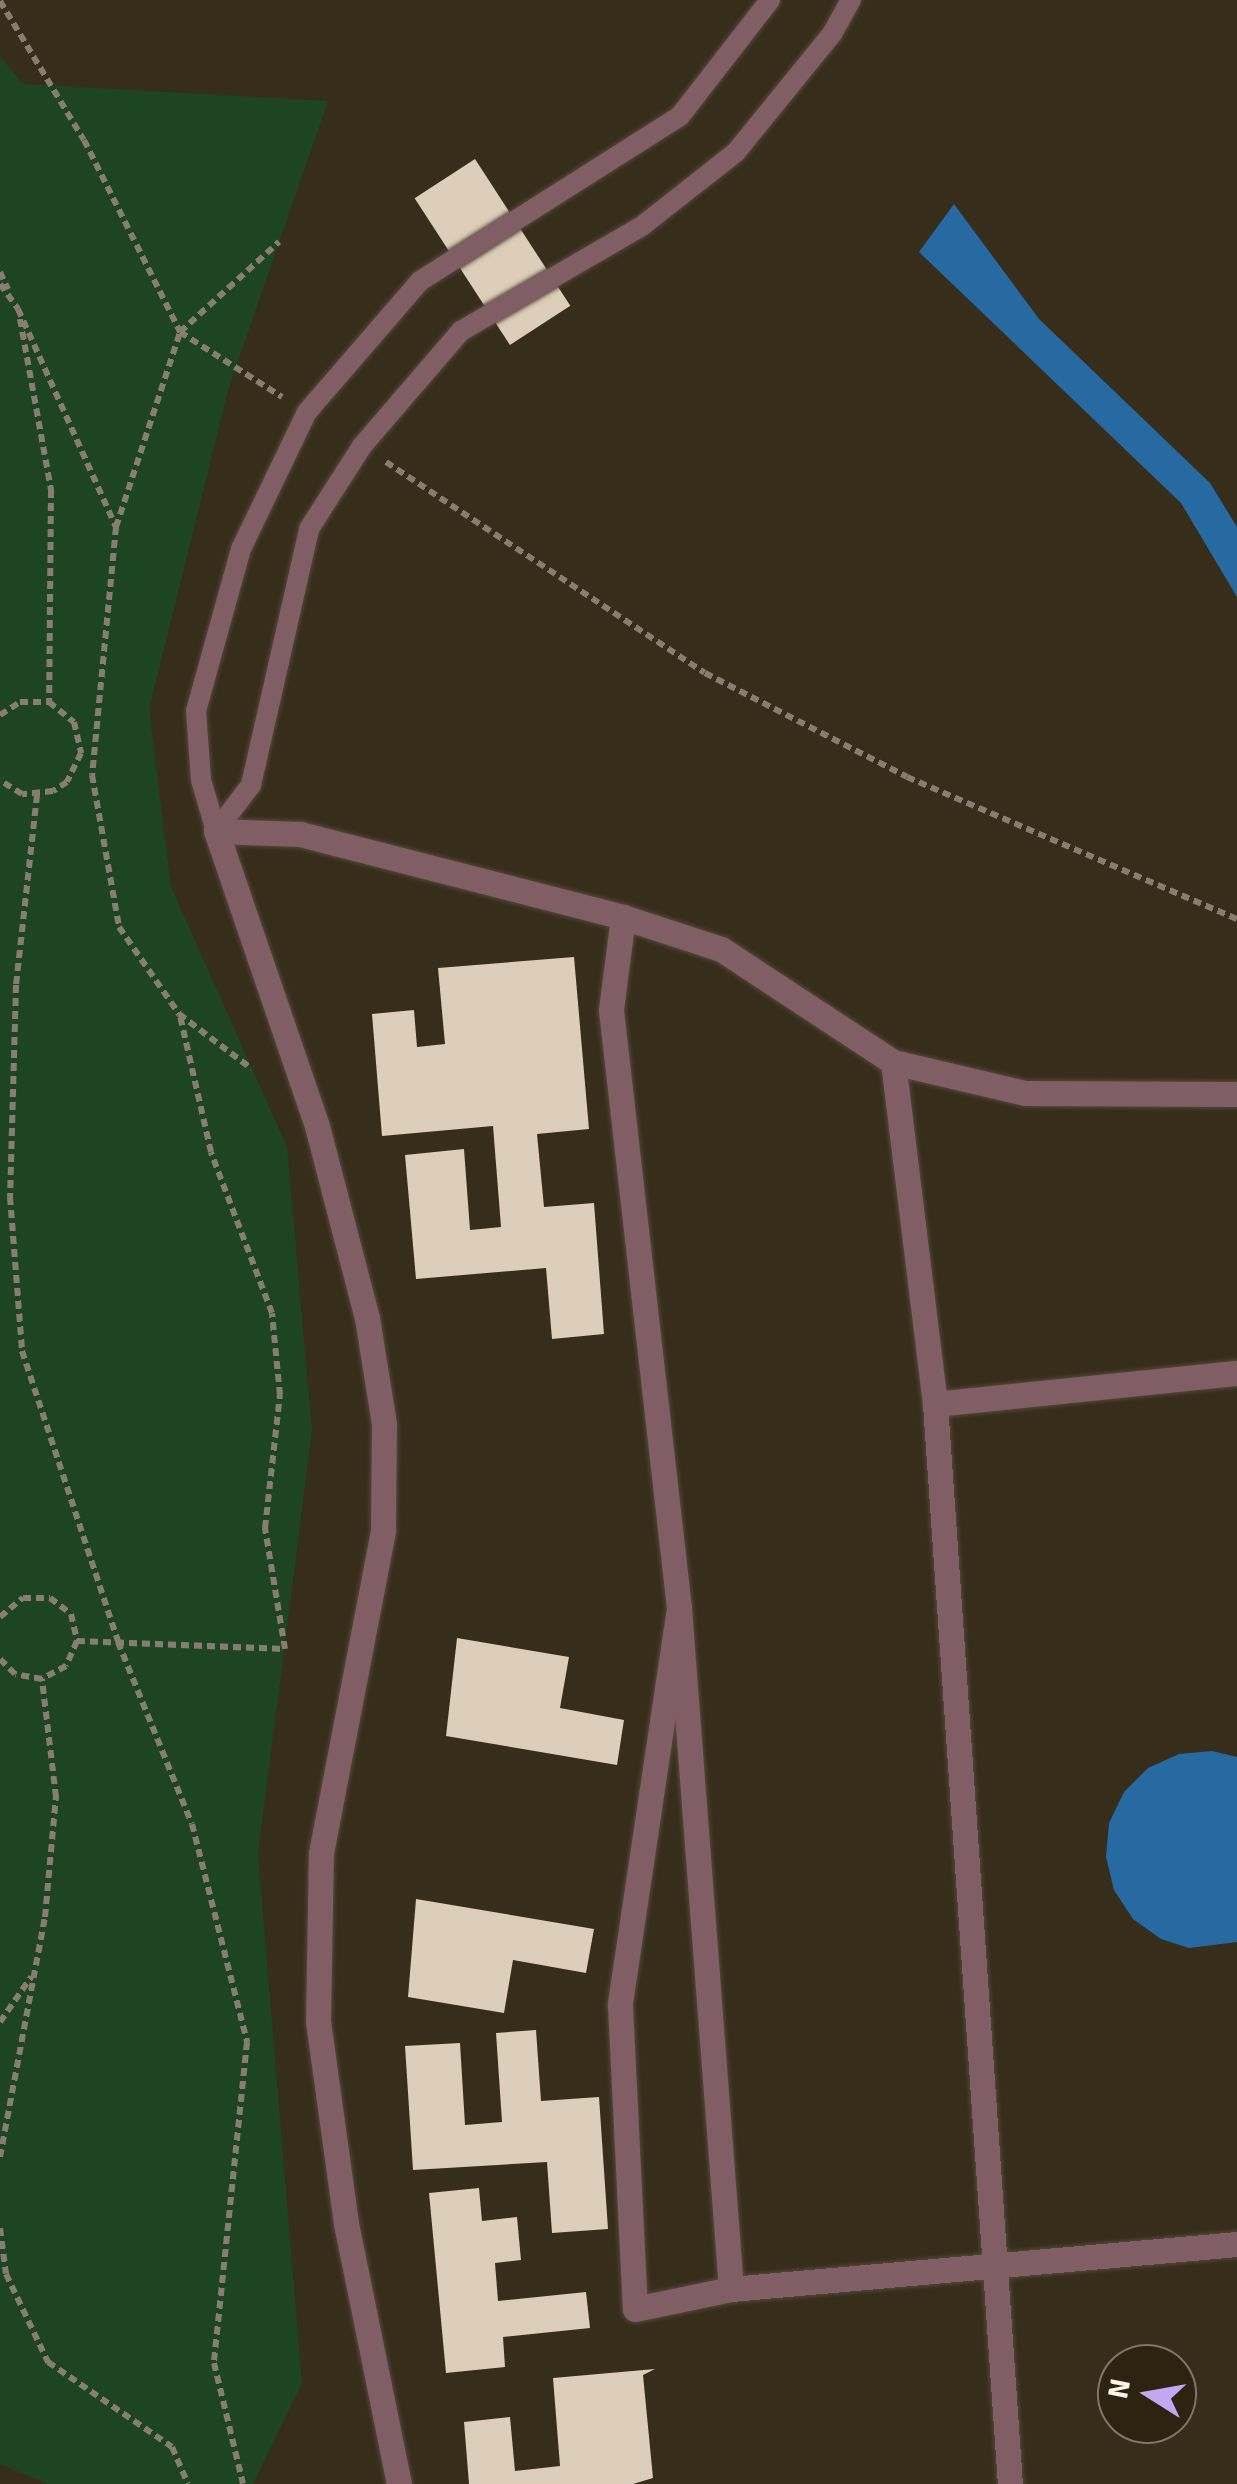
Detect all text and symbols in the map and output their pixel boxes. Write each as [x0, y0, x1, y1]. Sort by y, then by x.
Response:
north arrow [1097, 2344, 1197, 2444]
text: N [1101, 2376, 1138, 2401]

